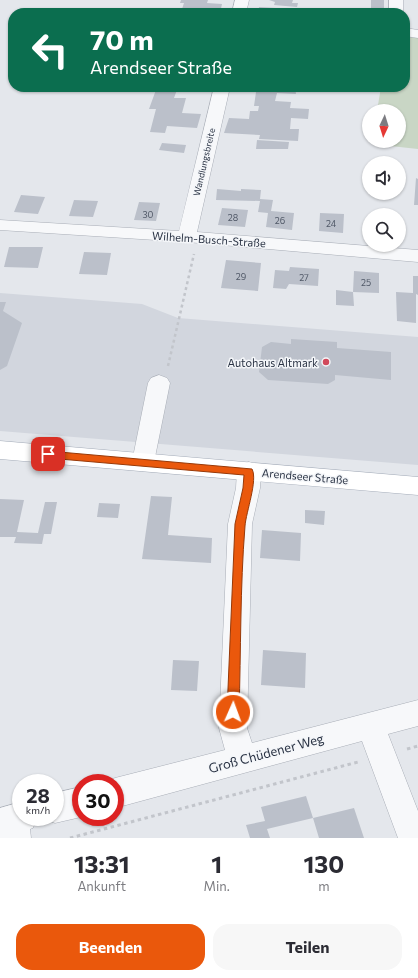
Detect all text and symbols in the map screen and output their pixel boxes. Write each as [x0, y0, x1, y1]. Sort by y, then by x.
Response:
text: 70 m [90, 22, 154, 56]
icon: left [24, 24, 76, 76]
text: Arendseer Straße [90, 56, 232, 78]
north arrow [362, 104, 406, 148]
map controls [362, 104, 406, 252]
street label: Wandlungsbreite [191, 127, 217, 197]
button: sound [362, 156, 406, 200]
button: search [362, 208, 406, 252]
house number: 30 [142, 209, 154, 220]
house number: 28 [228, 212, 238, 223]
house number: 26 [275, 215, 285, 226]
house number: 24 [326, 218, 337, 229]
street label: Wilhelm-Busch-Straße [152, 229, 267, 249]
house number: 29 [236, 271, 246, 282]
house number: 27 [299, 272, 309, 283]
house number: 25 [361, 277, 371, 288]
place label: Autohaus Altmark [227, 356, 318, 369]
marker: Autohaus Altmark [321, 357, 331, 367]
pin [31, 437, 65, 471]
icon: arrive [37, 443, 59, 465]
street label: Arendseer Straße [261, 466, 349, 486]
position arrow [212, 691, 254, 733]
street label: Groß Chüdener Weg [207, 730, 325, 776]
speed limit sign: 30 [72, 774, 124, 826]
text: 28 [26, 783, 50, 807]
text: km/h [26, 804, 50, 816]
text: 13:31 [74, 849, 130, 878]
text: 1 [211, 849, 222, 878]
text: 130 [303, 849, 344, 878]
text: Ankunft [77, 878, 126, 894]
text: Min. [203, 878, 230, 894]
text: m [318, 878, 330, 894]
button: Beenden [16, 924, 205, 970]
button: Teilen [213, 924, 402, 970]

